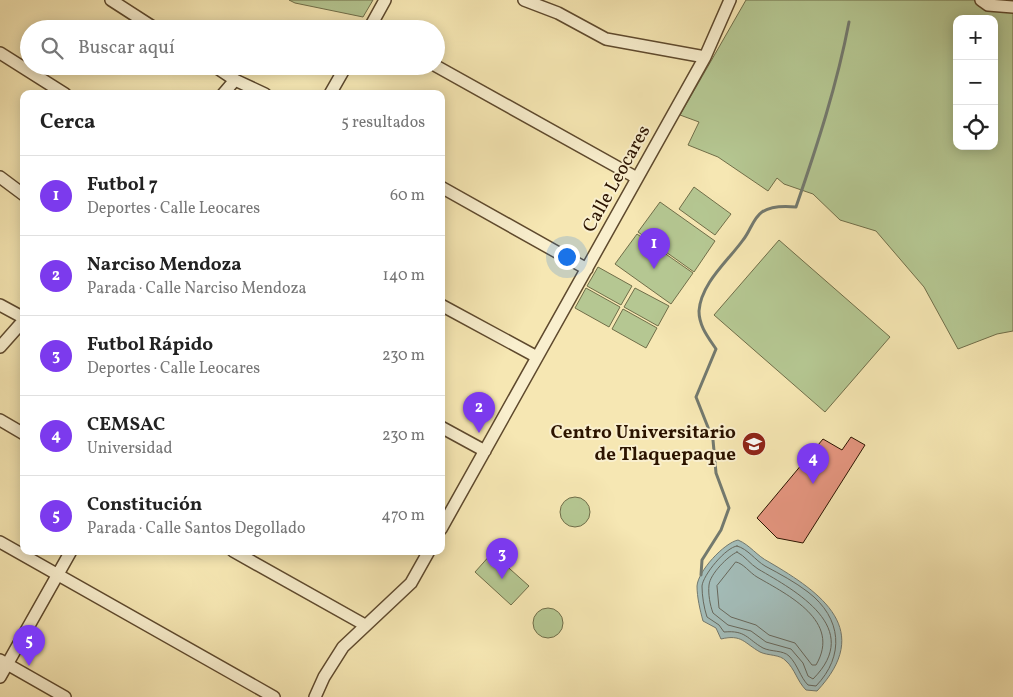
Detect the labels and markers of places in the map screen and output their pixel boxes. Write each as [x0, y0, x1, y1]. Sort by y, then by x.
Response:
pin: 1 [638, 228, 670, 269]
pin: 2 [463, 392, 495, 433]
place label: Centro Universitario de Tlaquepaque [550, 420, 736, 468]
school or university icon: Centro Universitario de Tlaquepaque [741, 431, 767, 457]
pin: 4 [797, 443, 829, 484]
pin: 3 [486, 538, 518, 579]
pin: 5 [13, 625, 45, 666]

